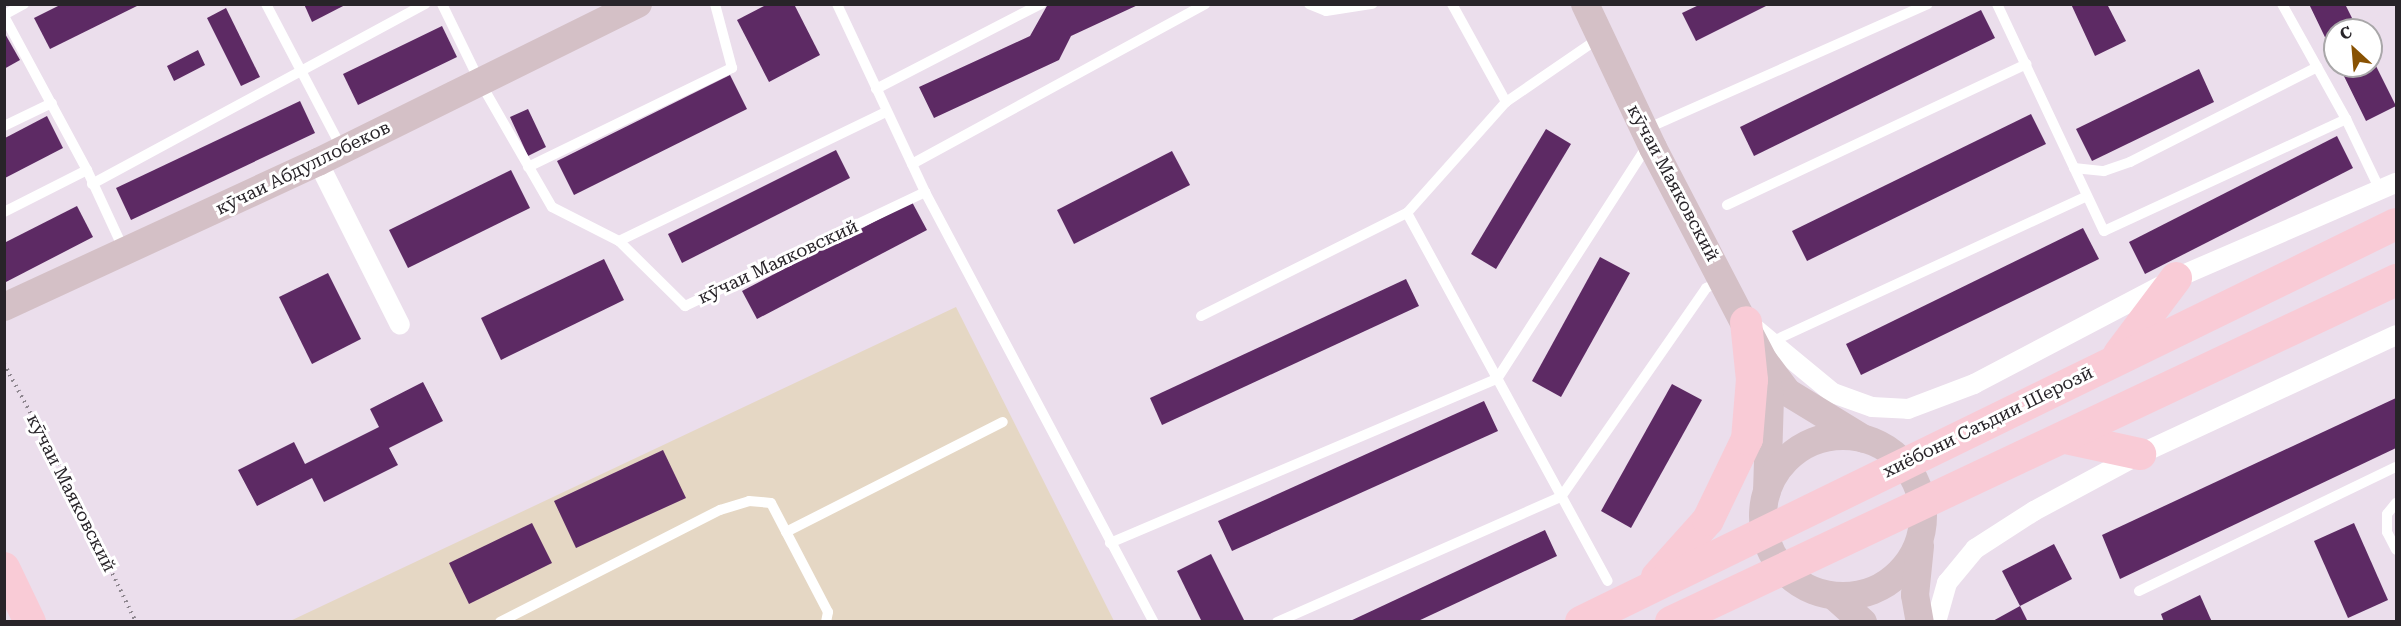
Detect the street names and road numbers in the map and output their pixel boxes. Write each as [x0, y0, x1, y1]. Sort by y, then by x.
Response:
street label: кӯчаи Маяковский [1623, 101, 1723, 265]
street label: кӯчаи Абдуллобеков [212, 116, 394, 220]
street label: кӯчаи Маяковский [694, 215, 862, 309]
street label: хиёбони Саъдии Шерозӣ [1879, 362, 2097, 482]
street label: кӯчаи Маяковский [22, 410, 120, 576]

